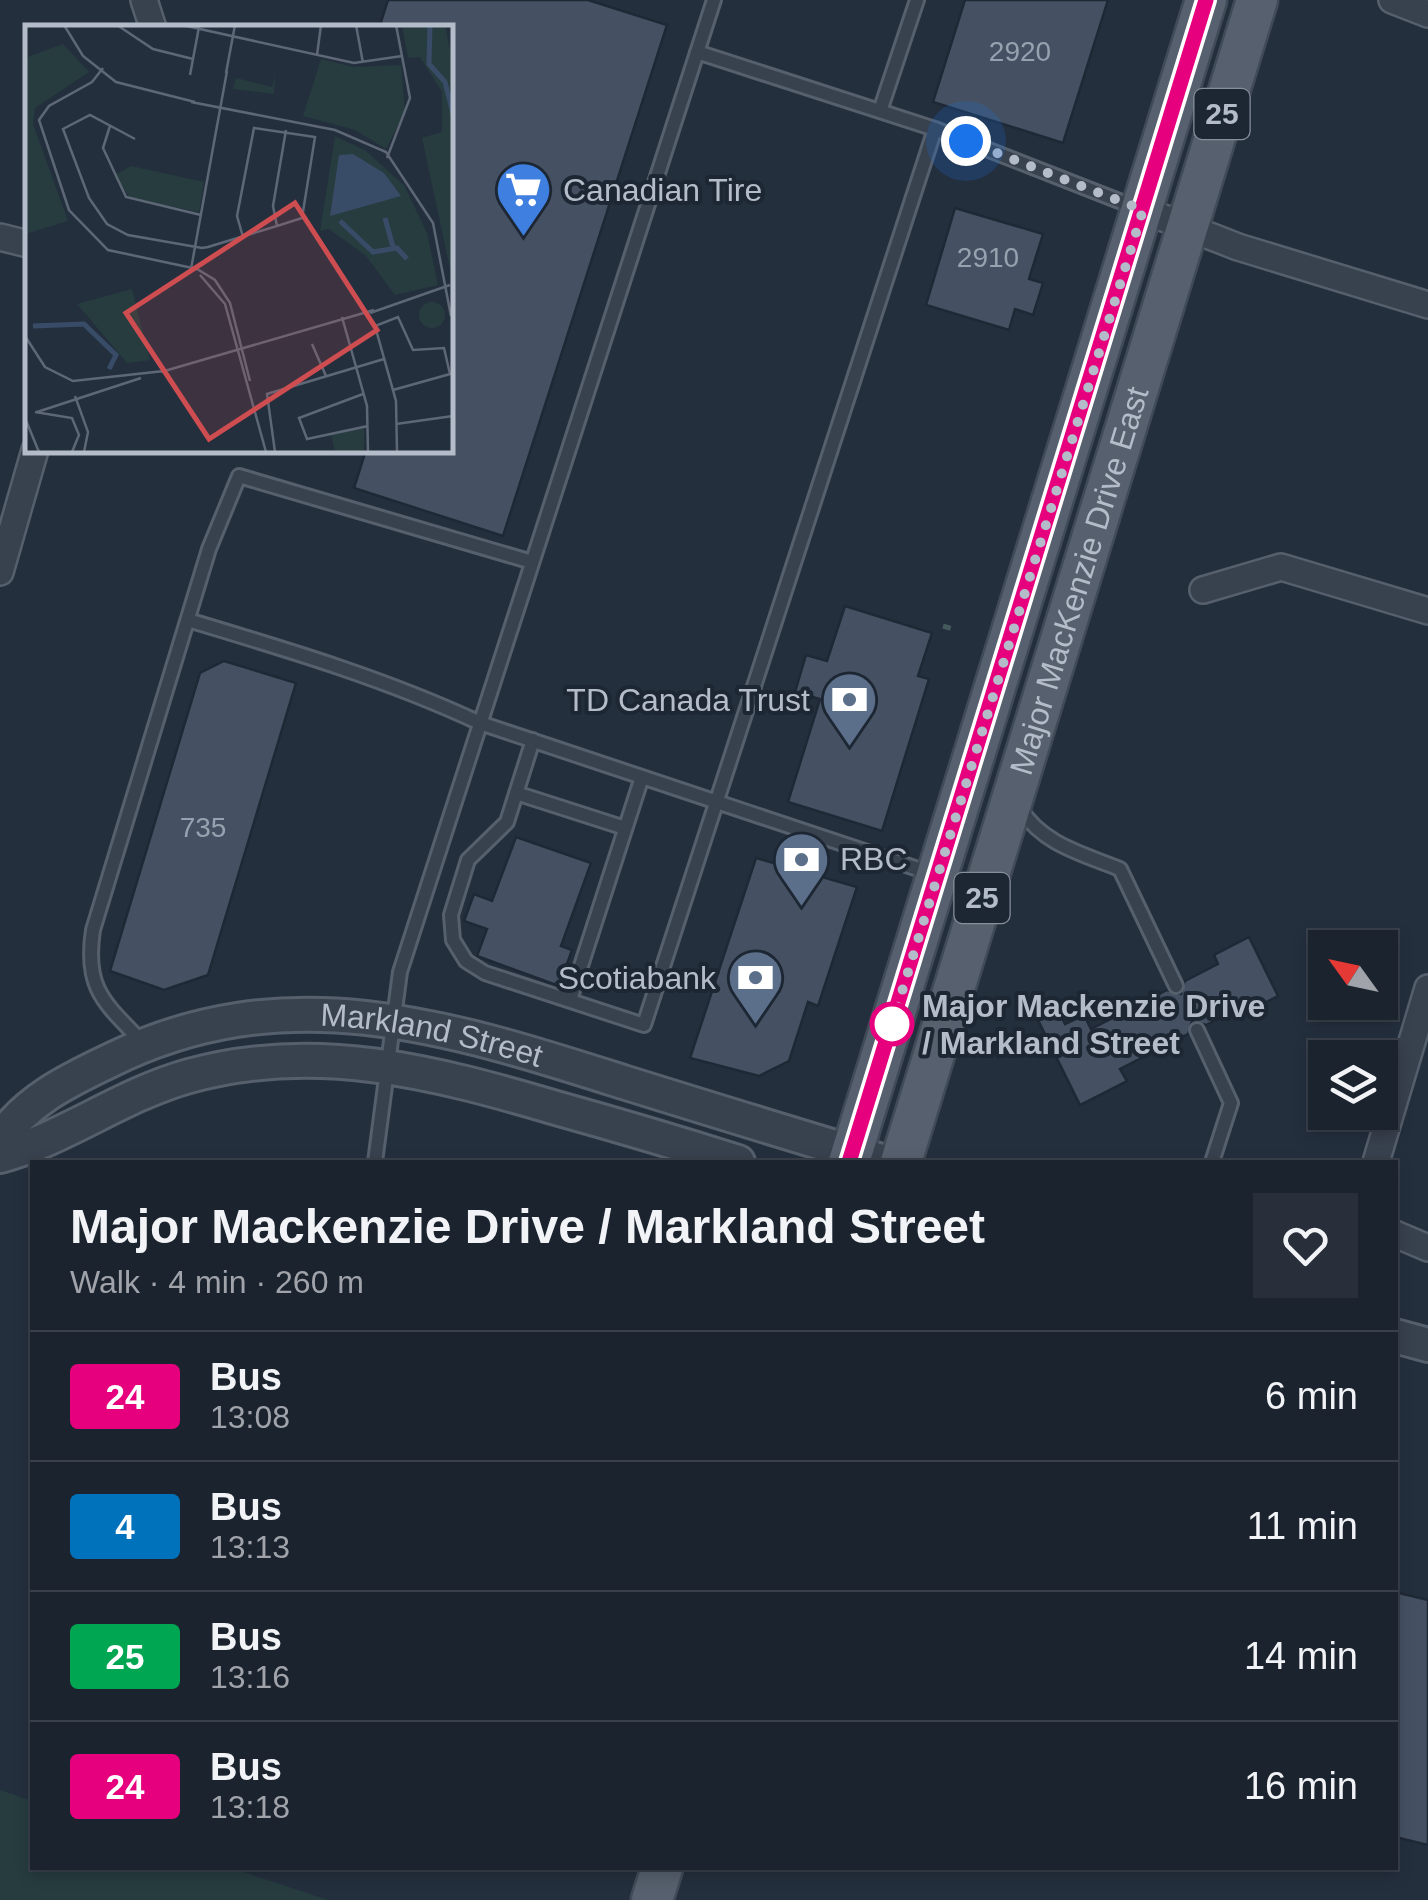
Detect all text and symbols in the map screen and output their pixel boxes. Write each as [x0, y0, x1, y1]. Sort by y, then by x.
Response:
inset map [25, 25, 452, 452]
house number: 2920 [989, 36, 1051, 67]
road number: 25 [1194, 89, 1250, 139]
your location [941, 116, 991, 166]
supermarket icon: Canadian Tire [494, 160, 554, 239]
place label: Canadian Tire [563, 172, 762, 208]
house number: 2910 [957, 242, 1019, 273]
street label: Major MacKenzie Drive East [1003, 382, 1155, 779]
bank icon: TD Canada Trust [819, 670, 879, 749]
place label: TD Canada Trust [566, 682, 810, 718]
house number: 735 [180, 812, 226, 843]
bank icon: RBC [771, 829, 831, 908]
place label: RBC [840, 841, 908, 877]
road number: 25 [954, 873, 1010, 923]
north arrow [1308, 930, 1398, 1020]
map controls [1308, 930, 1398, 1130]
bank icon: Scotiabank [725, 948, 785, 1027]
place label: Scotiabank [558, 960, 717, 996]
place label: Major Mackenzie Drive / Markland Street [922, 988, 1265, 1061]
street label: Markland Street [320, 997, 547, 1074]
marker: Major Mackenzie Drive / Markland Street [871, 1003, 913, 1045]
button: layers [1308, 1040, 1398, 1130]
button: heart [1253, 1193, 1358, 1298]
text: Major Mackenzie Drive / Markland Street [70, 1200, 985, 1253]
text: Walk · 4 min · 260 m [70, 1264, 364, 1300]
text: Bus [210, 1356, 282, 1398]
text: 6 min [1265, 1375, 1358, 1417]
text: 24 [106, 1377, 144, 1416]
text: 13:08 [210, 1399, 290, 1435]
text: Bus [210, 1486, 282, 1528]
text: 11 min [1247, 1505, 1358, 1547]
text: 4 [115, 1507, 135, 1546]
text: 13:13 [210, 1529, 290, 1565]
text: Bus [210, 1616, 282, 1658]
text: 14 min [1244, 1635, 1358, 1677]
text: 25 [106, 1637, 144, 1676]
text: 13:16 [210, 1659, 290, 1695]
text: Bus [210, 1746, 282, 1788]
text: 16 min [1244, 1765, 1358, 1807]
text: 24 [106, 1767, 144, 1806]
text: 13:18 [210, 1789, 290, 1825]

